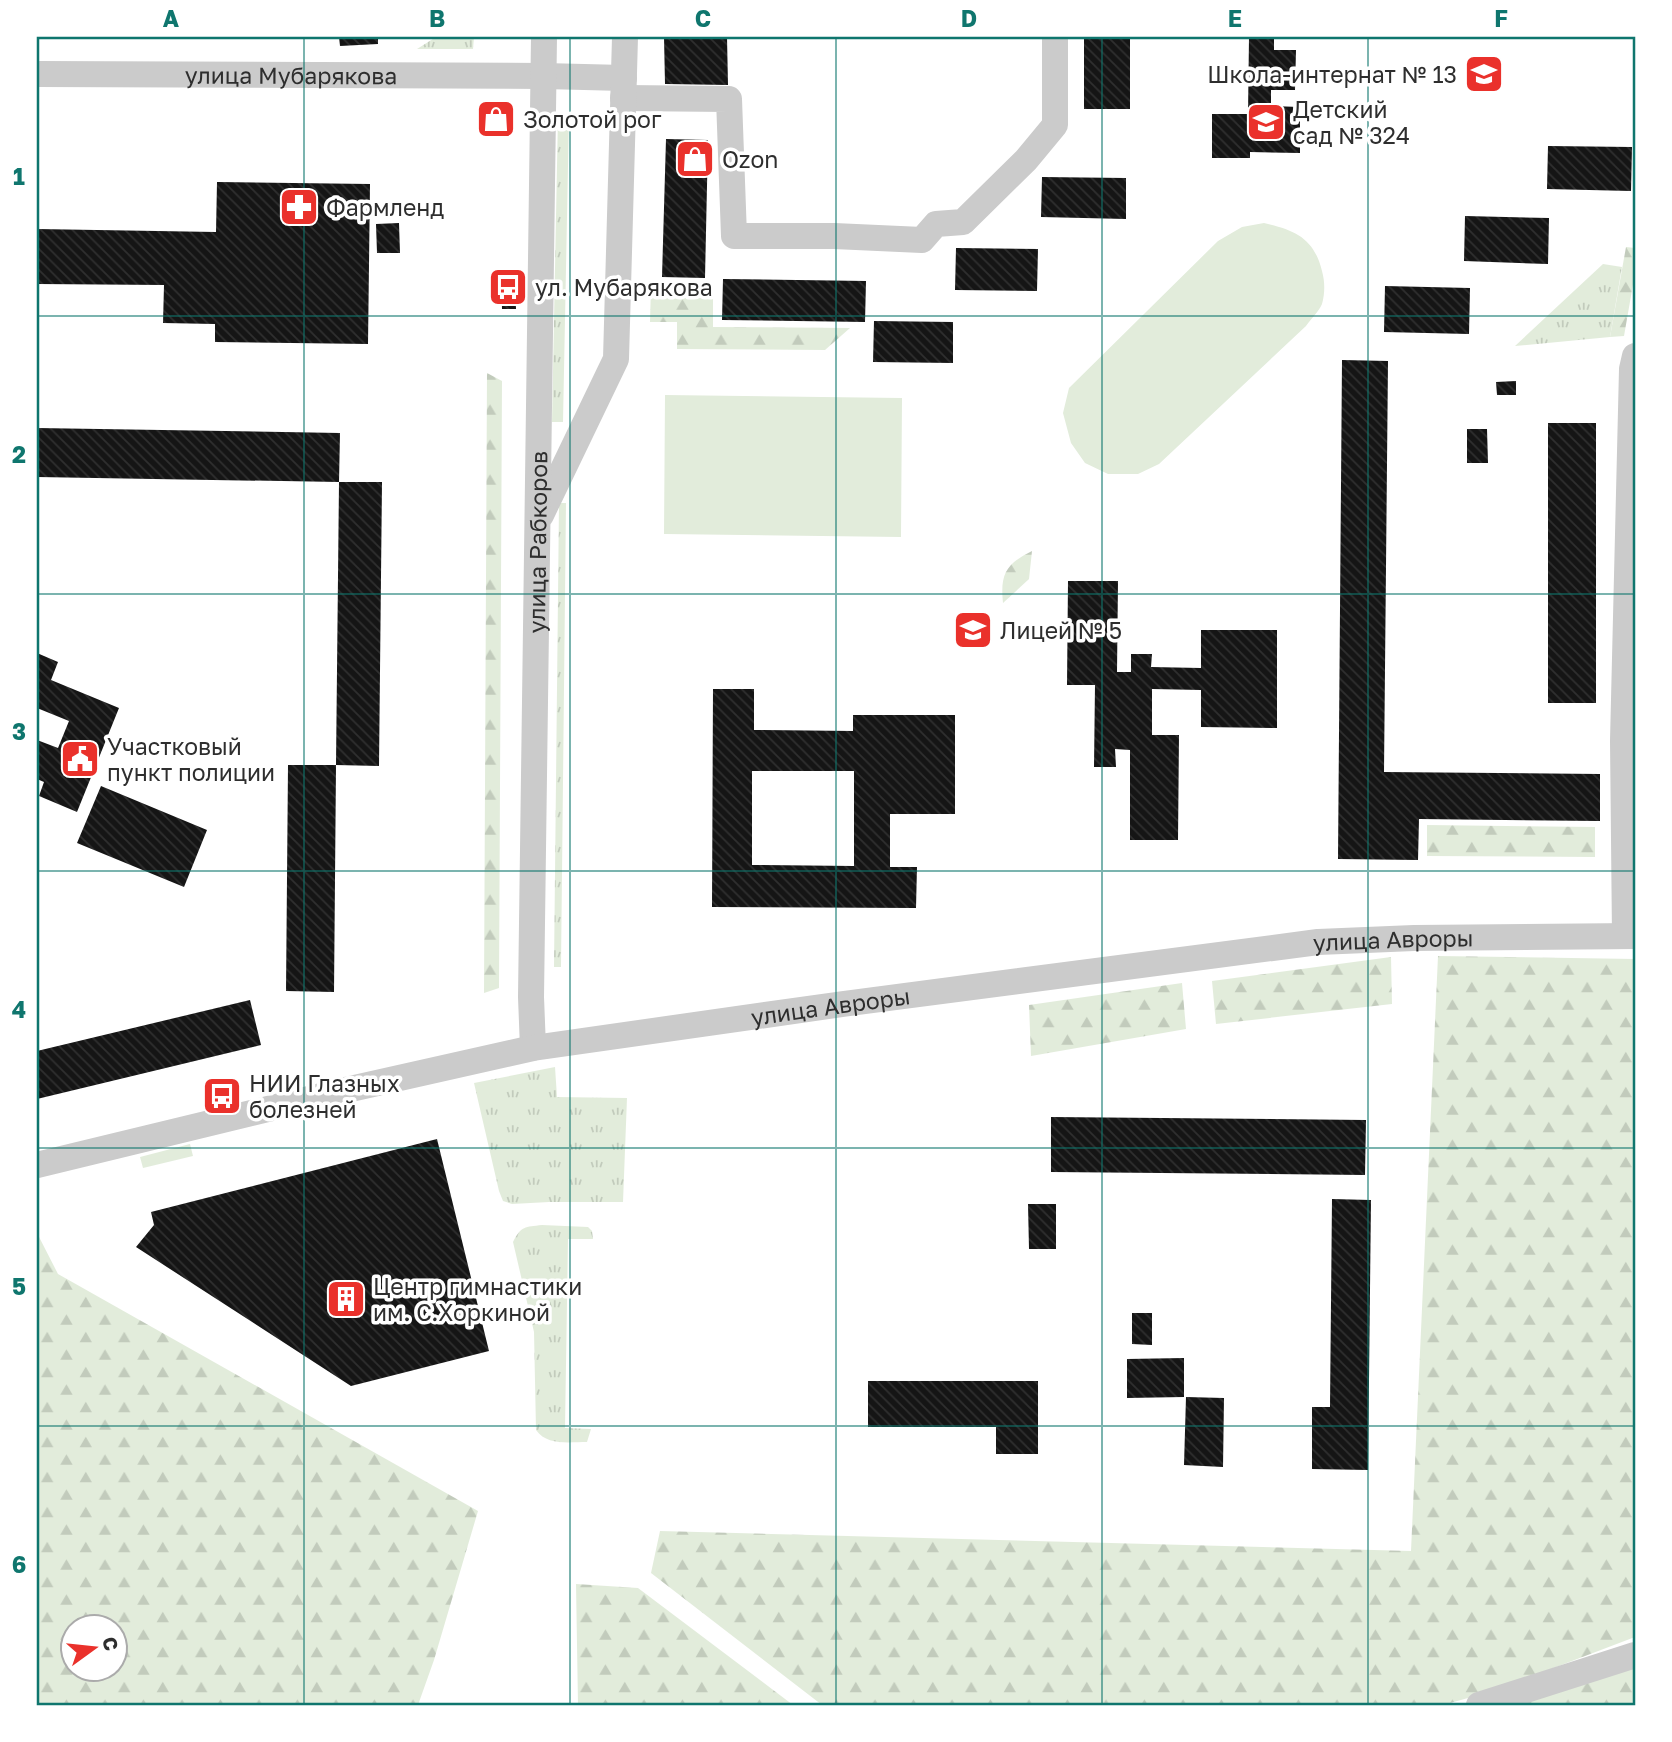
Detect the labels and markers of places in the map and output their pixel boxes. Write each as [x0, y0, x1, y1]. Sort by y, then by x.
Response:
school or university icon: Школа-интернат № 13 [1463, 53, 1505, 95]
place label: Школа-интернат № 13 [1207, 60, 1457, 88]
place label: Детский сад № 324 [1293, 95, 1410, 149]
shop icon: Золотой рог [475, 98, 517, 140]
school or university icon: Детский сад № 324 [1245, 101, 1287, 143]
place label: Золотой рог [523, 105, 662, 133]
shop icon: Ozon [674, 138, 716, 180]
place label: Ozon [722, 145, 778, 173]
pharmacy icon: Фармленд [278, 186, 320, 228]
place label: Фармленд [326, 193, 444, 221]
bus stop icon: ул. Мубарякова [487, 266, 529, 308]
place label: ул. Мубарякова [535, 273, 713, 301]
school or university icon: Лицей № 5 [952, 609, 994, 651]
place label: Лицей № 5 [1000, 616, 1122, 644]
place label: Участковый пункт полиции [107, 732, 275, 786]
public building icon: Участковый пункт полиции [59, 738, 101, 780]
place label: НИИ Глазных болезней [249, 1069, 400, 1123]
bus stop icon: НИИ Глазных болезней [201, 1075, 243, 1117]
place label: Центр гимнастики им. С.Хоркиной [373, 1272, 582, 1326]
building icon: Центр гимнастики им. С.Хоркиной [325, 1278, 367, 1320]

